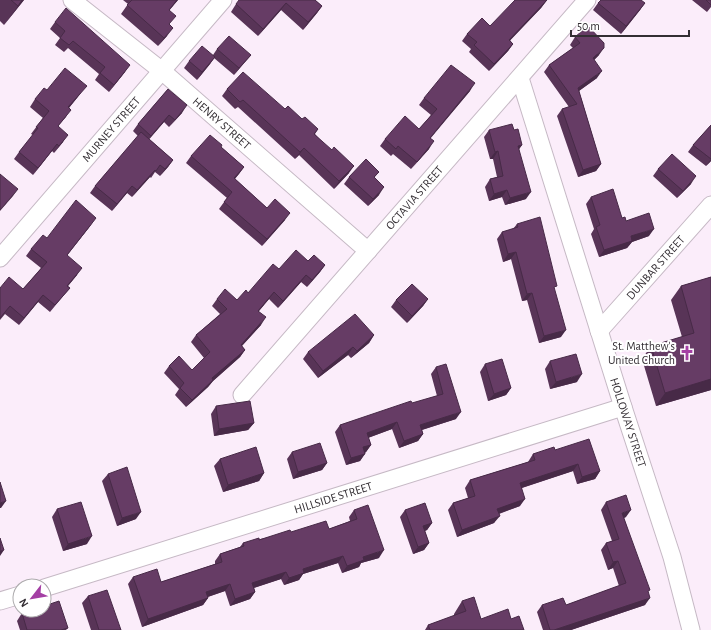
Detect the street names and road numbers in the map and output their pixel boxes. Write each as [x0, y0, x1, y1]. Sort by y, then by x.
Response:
street label: MURNEY STREET [80, 95, 142, 164]
street label: HENRY STREET [191, 95, 253, 152]
street label: OCTAVIA STREET [383, 163, 445, 232]
street label: DUNBAR STREET [624, 233, 687, 302]
street label: HOLLOWAY STREET [608, 376, 648, 469]
street label: HILLSIDE STREET [293, 480, 374, 515]

